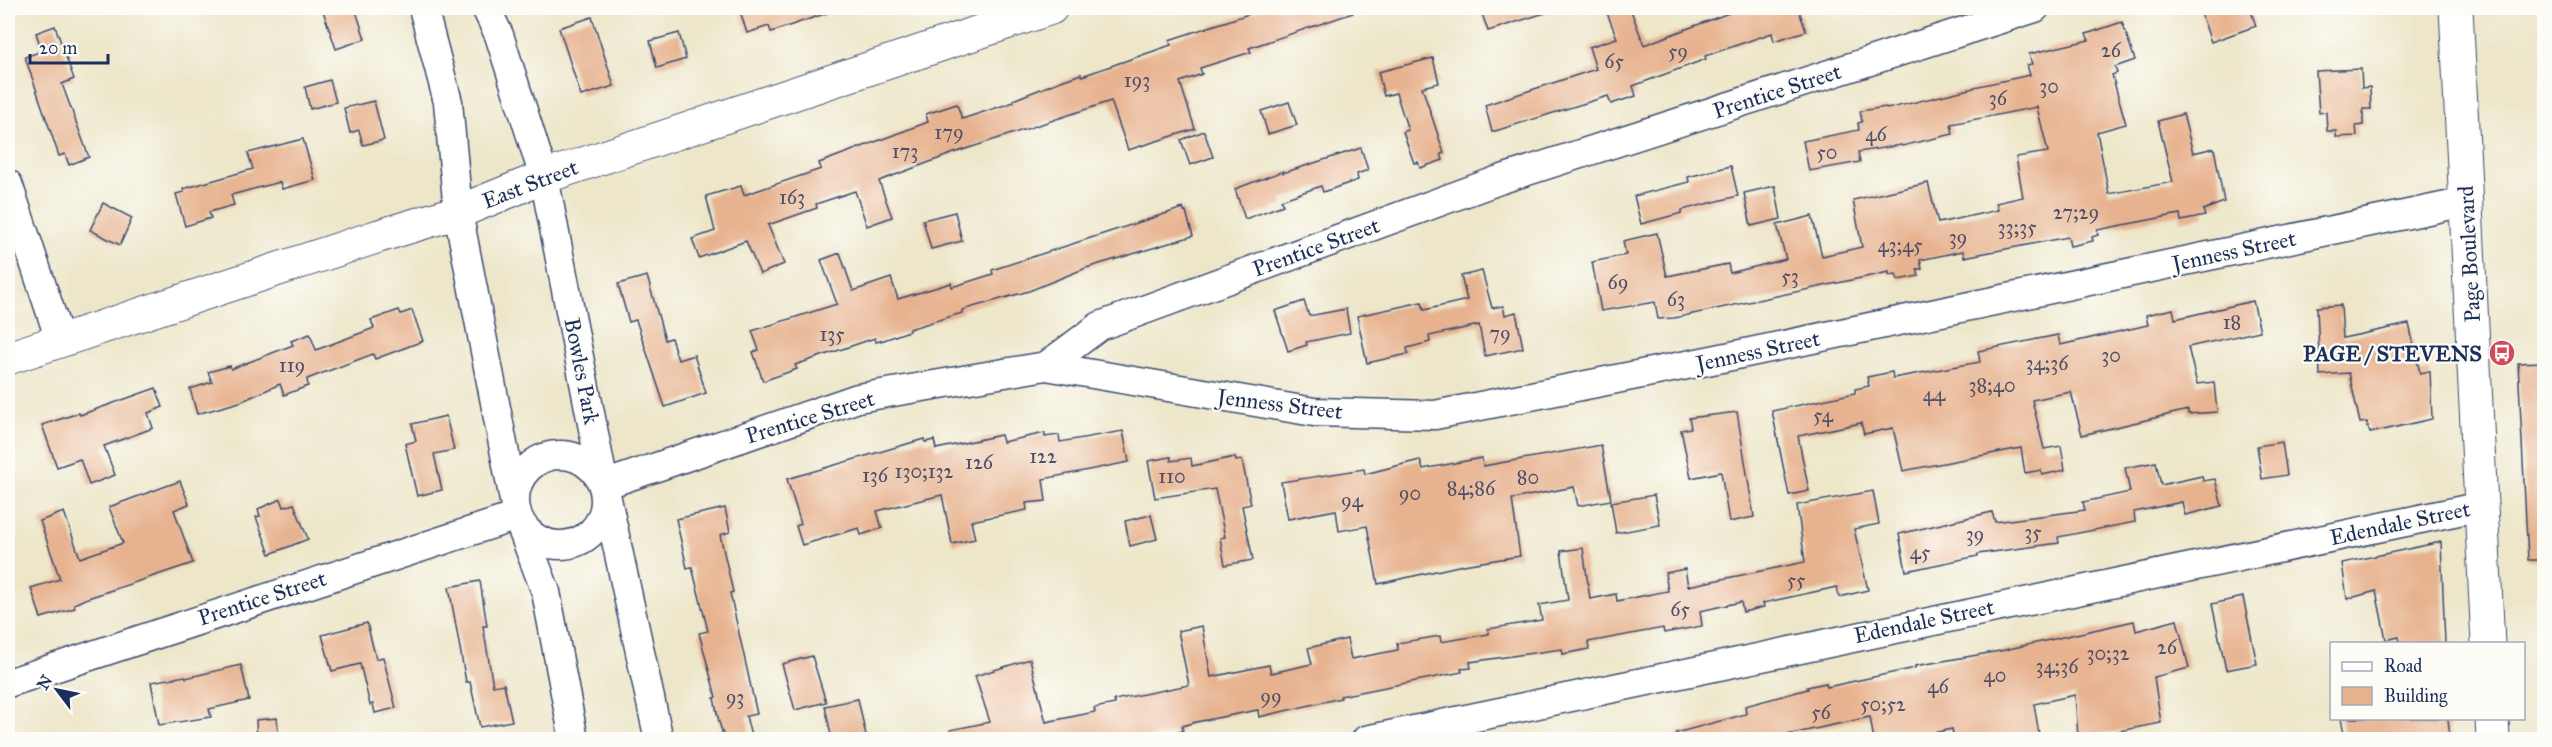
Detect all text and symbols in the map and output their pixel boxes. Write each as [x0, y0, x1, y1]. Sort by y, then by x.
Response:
scale bar [30, 27, 108, 65]
text: 20 m [39, 37, 77, 59]
house number: 26 [2101, 38, 2122, 62]
house number: 59 [1668, 39, 1688, 63]
house number: 65 [1604, 49, 1624, 73]
street label: Prentice Street [1710, 58, 1845, 124]
house number: 193 [1124, 68, 1150, 92]
house number: 30 [2039, 74, 2059, 98]
house number: 36 [1989, 86, 2008, 110]
house number: 179 [934, 120, 964, 144]
house number: 46 [1865, 122, 1887, 146]
house number: 173 [892, 139, 918, 163]
house number: 50 [1817, 140, 1837, 164]
street label: East Street [478, 153, 582, 215]
house number: 163 [779, 185, 805, 209]
street label: Page Boulevard [2452, 185, 2486, 323]
house number: 27;29 [2053, 200, 2099, 224]
street label: Prentice Street [1249, 211, 1383, 282]
house number: 33;35 [1998, 215, 2036, 239]
house number: 39 [1949, 225, 1967, 249]
street label: Jenness Street [2168, 225, 2299, 278]
house number: 43;45 [1877, 233, 1923, 257]
house number: 53 [1781, 264, 1799, 288]
house number: 69 [1608, 270, 1629, 294]
house number: 63 [1667, 287, 1685, 311]
house number: 18 [2223, 310, 2241, 334]
street label: Bowles Park [558, 316, 606, 427]
house number: 79 [1489, 321, 1511, 345]
house number: 135 [819, 322, 845, 346]
street label: Jenness Street [1692, 325, 1823, 378]
bus stop icon: PAGE / STEVENS [2487, 338, 2517, 368]
place label: PAGE / STEVENS [2303, 340, 2482, 367]
house number: 30 [2101, 343, 2121, 367]
house number: 34;36 [2025, 351, 2069, 375]
house number: 119 [279, 353, 305, 377]
house number: 38;40 [1968, 373, 2016, 397]
house number: 44 [1923, 382, 1946, 406]
street label: Jenness Street [1214, 383, 1344, 425]
street label: Prentice Street [742, 385, 878, 449]
house number: 54 [1813, 403, 1834, 427]
house number: 122 [1029, 444, 1057, 468]
house number: 126 [965, 450, 994, 474]
house number: 130;132 [895, 459, 954, 483]
house number: 136 [862, 463, 889, 487]
house number: 110 [1158, 464, 1186, 488]
house number: 80 [1517, 465, 1539, 489]
house number: 84;86 [1447, 476, 1496, 500]
house number: 90 [1399, 481, 1421, 505]
house number: 94 [1341, 488, 1364, 512]
street label: Edendale Street [2327, 495, 2473, 551]
house number: 35 [2024, 520, 2042, 544]
house number: 39 [1966, 522, 1984, 546]
house number: 45 [1910, 540, 1930, 564]
street label: Prentice Street [195, 565, 330, 631]
house number: 55 [1787, 568, 1805, 592]
street label: Edendale Street [1851, 593, 1997, 649]
house number: 65 [1670, 597, 1690, 621]
house number: 26 [2157, 635, 2178, 659]
house number: 30;32 [2086, 641, 2130, 665]
legend [2330, 642, 2525, 720]
house number: 34;36 [2035, 654, 2079, 678]
text: Road [2384, 655, 2422, 677]
north arrow [27, 660, 87, 720]
house number: 40 [1984, 663, 2006, 687]
text: N [33, 671, 57, 693]
house number: 46 [1927, 674, 1949, 698]
house number: 99 [1260, 684, 1282, 708]
house number: 93 [726, 685, 744, 709]
text: Building [2384, 685, 2448, 708]
house number: 50;52 [1860, 692, 1906, 716]
house number: 56 [1811, 700, 1832, 724]

